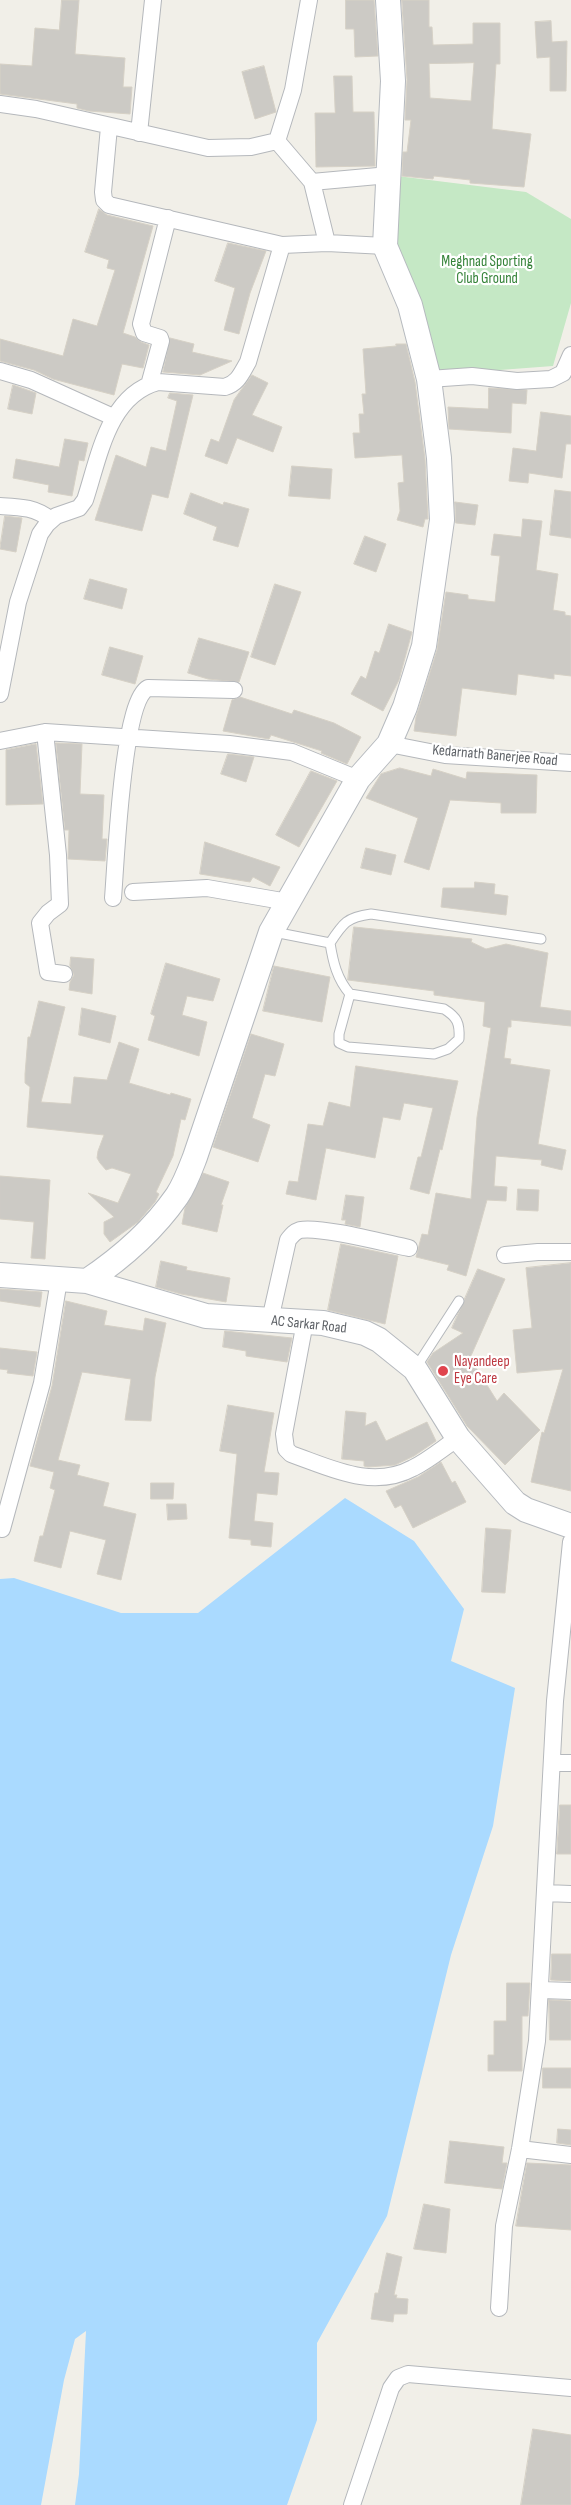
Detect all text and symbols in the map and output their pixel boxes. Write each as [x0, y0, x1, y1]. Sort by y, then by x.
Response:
park label: Meghnad Sporting Club Ground [441, 253, 533, 288]
street label: Kedarnath Banerjee Road [432, 742, 558, 770]
street label: AC Sarkar Road [270, 1312, 348, 1338]
place label: Nayandeep Eye Care [454, 1353, 510, 1388]
marker: Nayandeep Eye Care [436, 1364, 450, 1378]

